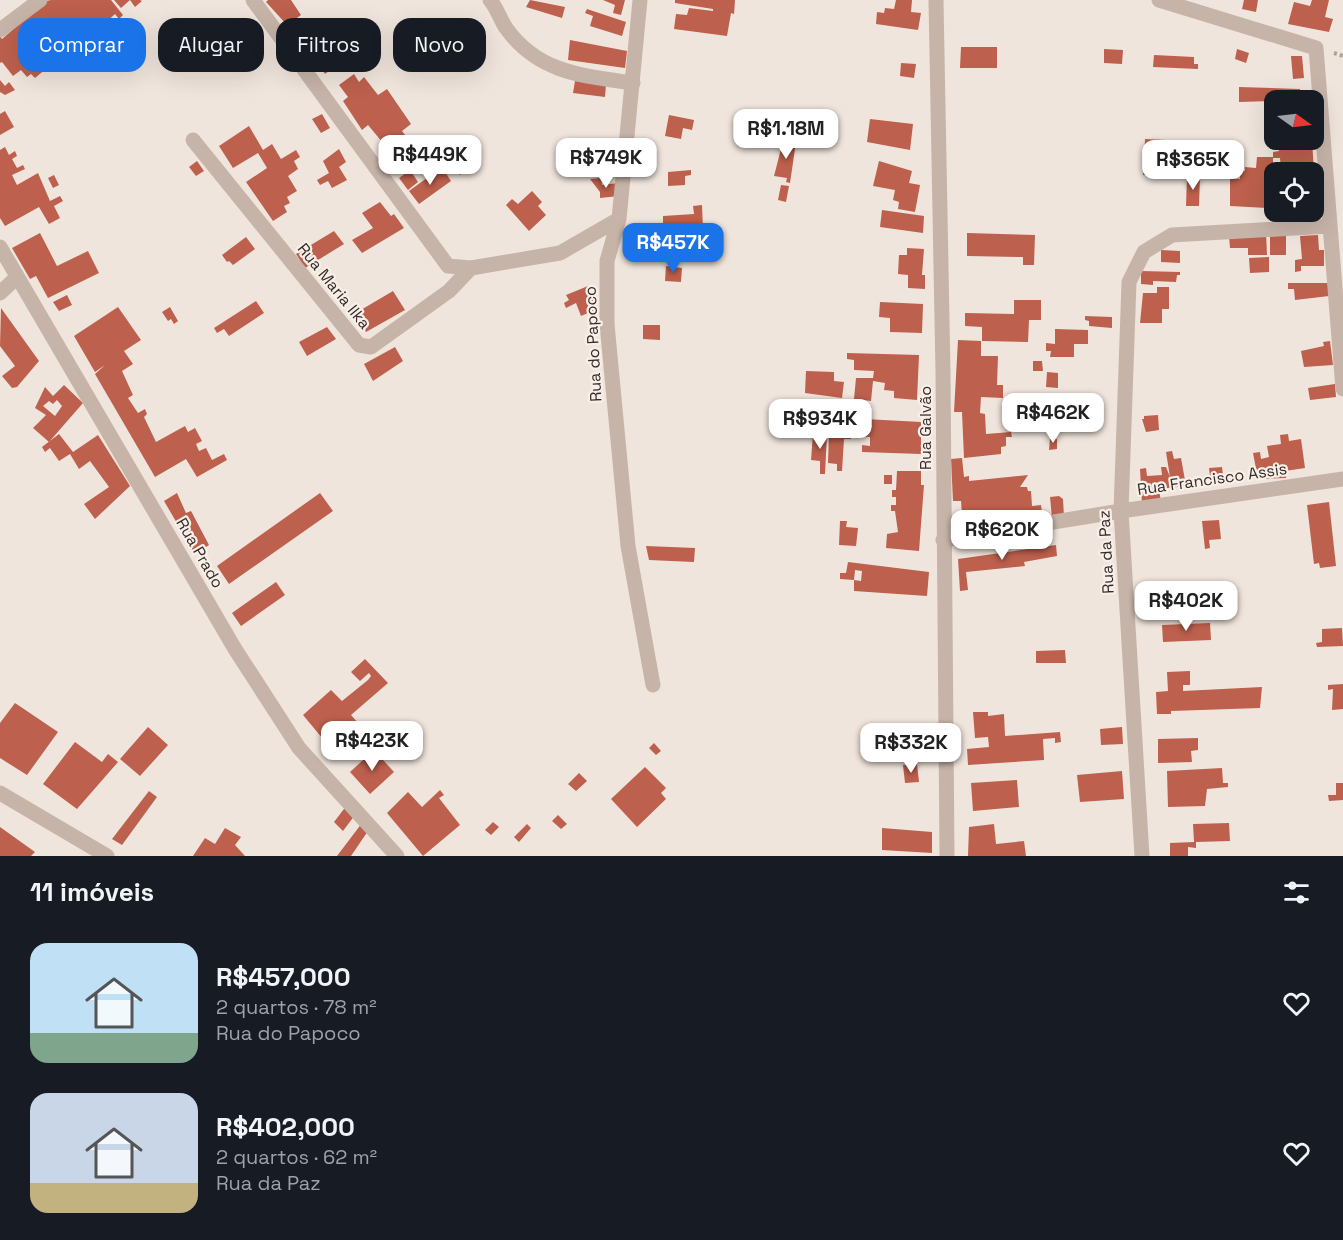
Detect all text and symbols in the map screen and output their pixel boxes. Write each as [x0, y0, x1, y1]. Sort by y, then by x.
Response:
chip: Comprar [18, 18, 146, 72]
chip: Alugar [158, 18, 264, 72]
chip: Filtros [276, 18, 381, 72]
chip: Novo [393, 18, 486, 72]
north arrow [1264, 90, 1324, 150]
map controls [1264, 90, 1324, 222]
pin: R$1.18M [731, 109, 841, 160]
text: R$1.18M [747, 115, 825, 141]
pin: R$449K [381, 135, 479, 186]
pin: R$749K [557, 138, 655, 189]
pin: R$365K [1144, 140, 1242, 191]
text: R$449K [392, 141, 468, 167]
text: R$749K [570, 144, 642, 170]
text: R$365K [1156, 146, 1230, 172]
button: locate [1264, 162, 1324, 222]
pin: R$457K [624, 223, 722, 274]
text: R$457K [637, 229, 709, 255]
street label: Rua Maria Ilka [293, 239, 375, 333]
street label: Rua do Papoco [579, 286, 607, 402]
street label: Rua Galvão [915, 386, 936, 470]
pin: R$462K [1004, 393, 1102, 444]
pin: R$934K [771, 399, 869, 450]
text: R$462K [1016, 399, 1090, 425]
text: R$934K [783, 405, 857, 431]
street label: Rua Francisco Assis [1136, 458, 1288, 500]
pin: R$620K [953, 510, 1051, 561]
street label: Rua da Paz [1093, 510, 1119, 594]
street label: Rua Prado [171, 514, 229, 592]
text: R$620K [965, 516, 1039, 542]
pin: R$402K [1137, 581, 1235, 632]
text: R$402K [1149, 587, 1223, 613]
pin: R$423K [323, 721, 421, 772]
pin: R$332K [862, 723, 960, 774]
text: R$423K [335, 727, 409, 753]
text: R$332K [874, 729, 948, 755]
text: 11 imóveis [30, 875, 154, 909]
icon: filters [1280, 876, 1313, 909]
text: R$457,000 [216, 960, 351, 994]
icon: home [78, 967, 150, 1039]
icon: heart [1280, 987, 1313, 1020]
text: 2 quartos · 78 m² [216, 994, 376, 1020]
text: Rua do Papoco [216, 1020, 361, 1046]
text: R$402,000 [216, 1110, 355, 1144]
icon: home [78, 1117, 150, 1189]
icon: heart [1280, 1137, 1313, 1170]
text: 2 quartos · 62 m² [216, 1144, 377, 1170]
text: Rua da Paz [216, 1170, 321, 1196]

